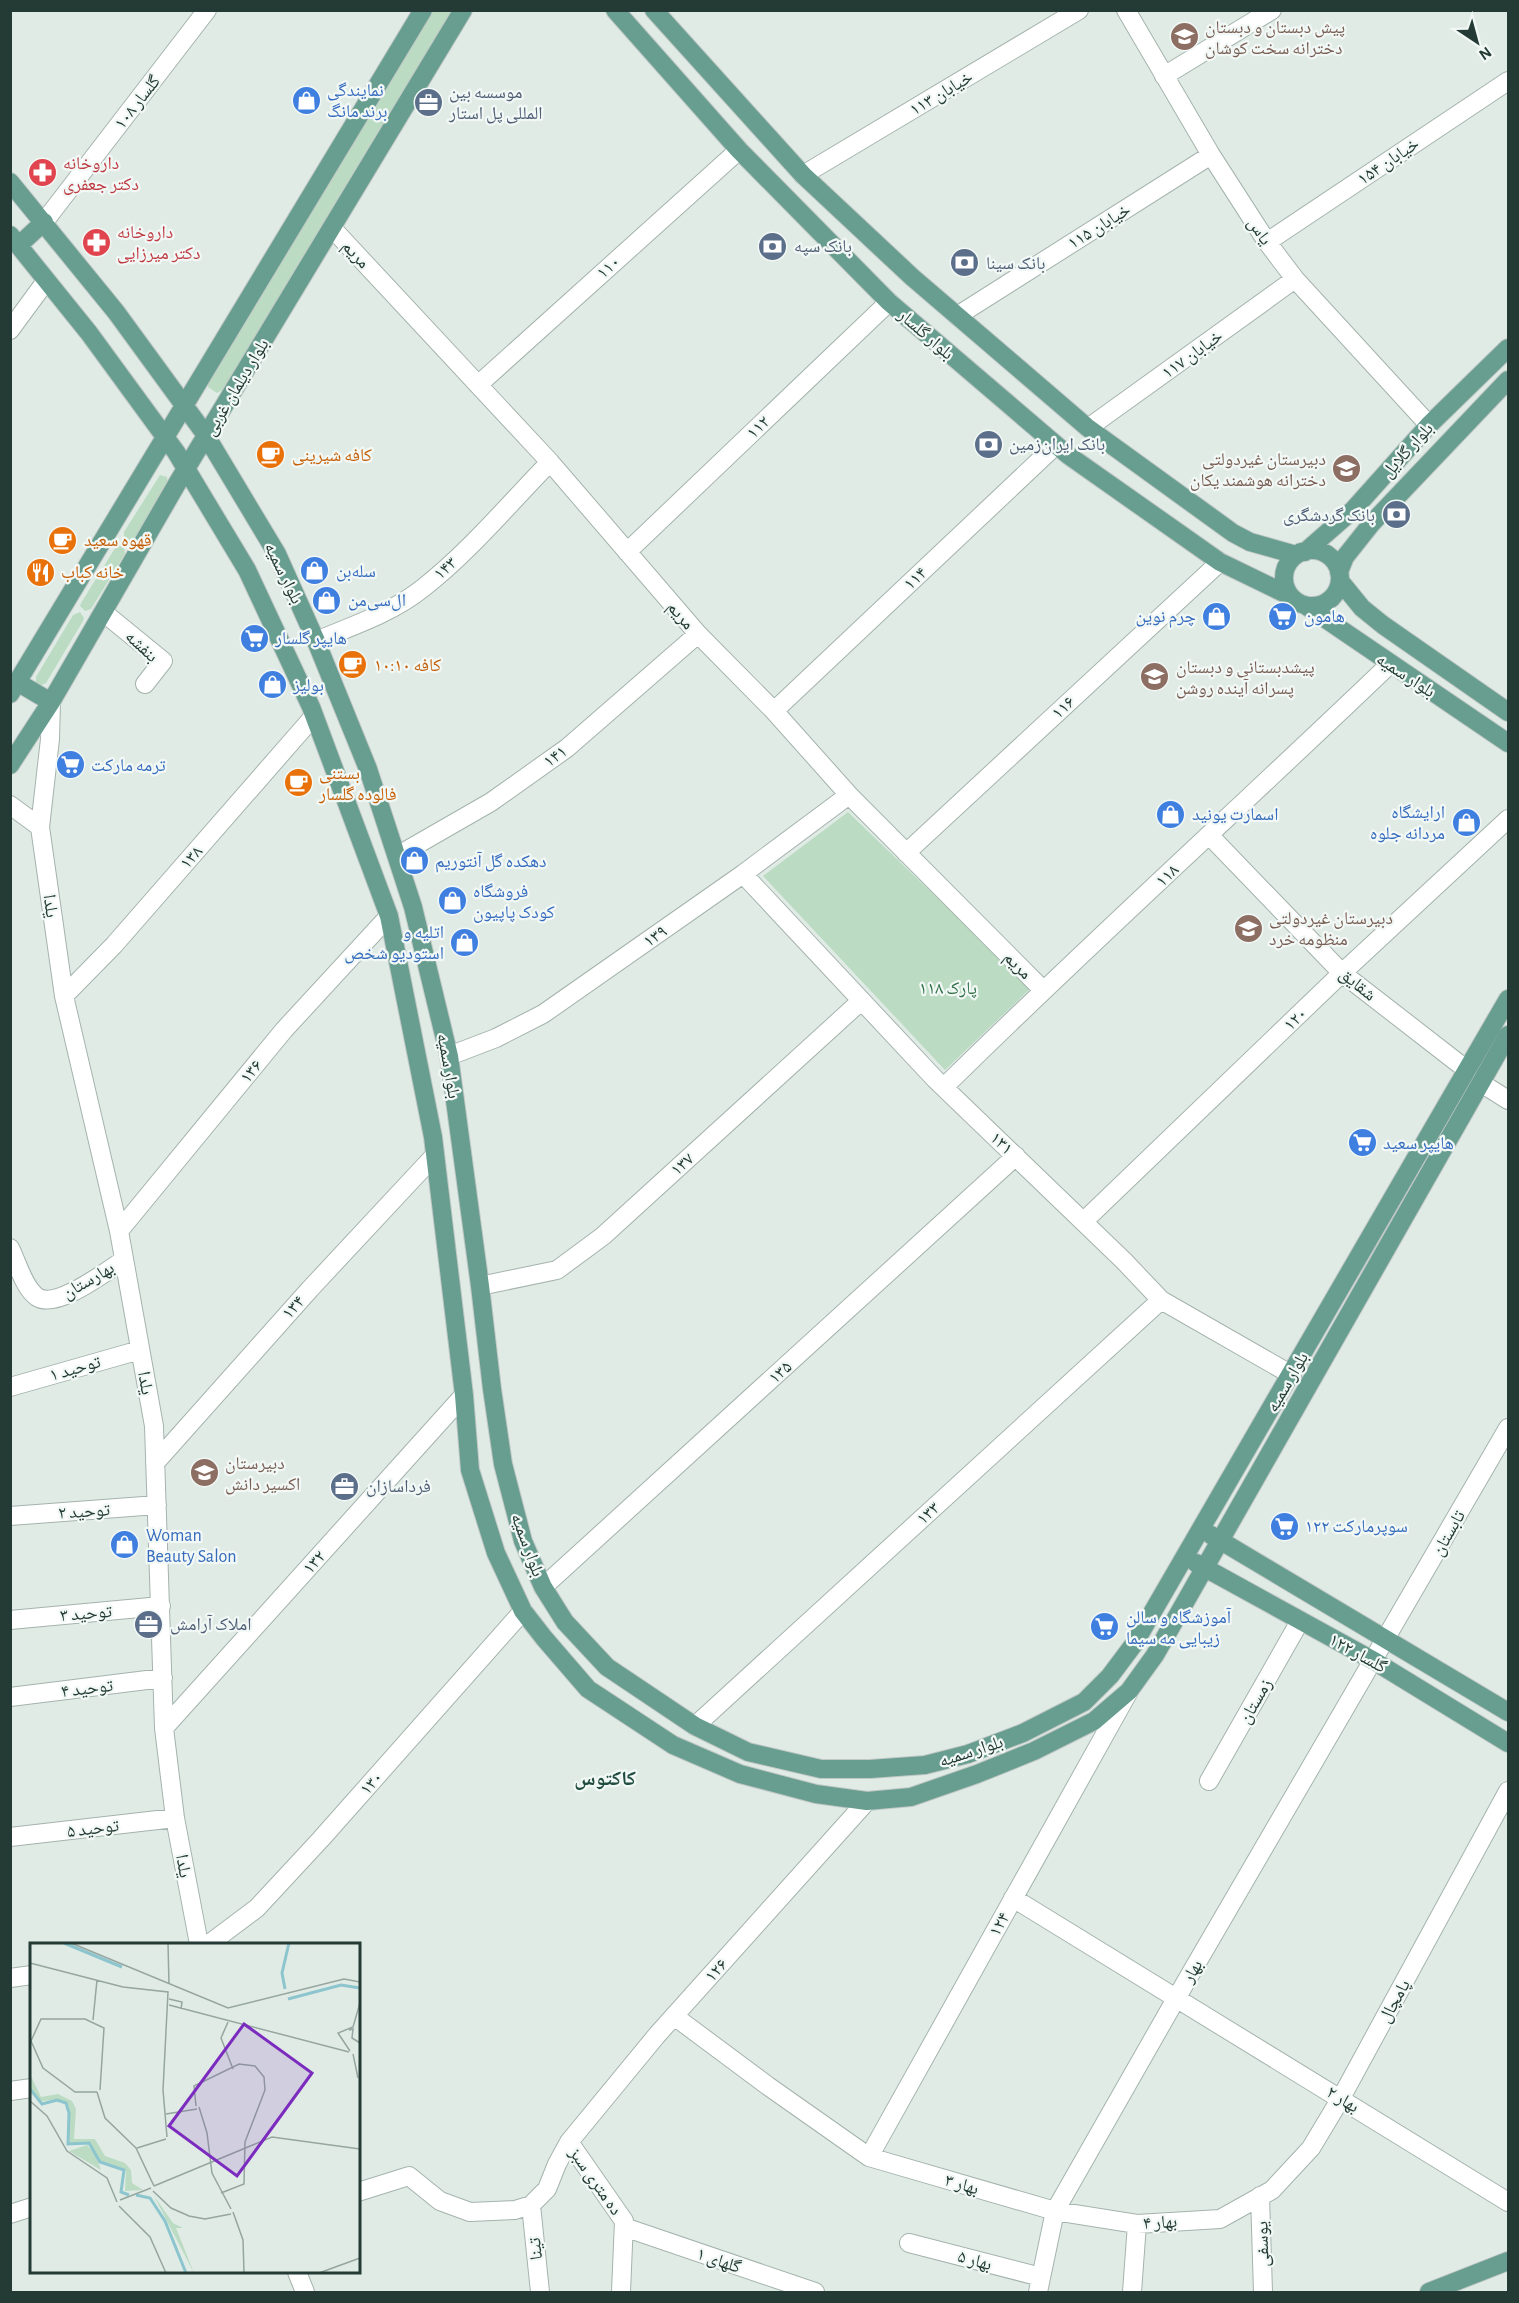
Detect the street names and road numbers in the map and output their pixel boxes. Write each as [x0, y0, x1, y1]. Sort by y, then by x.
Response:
street label: خیابان ۱۱۳ [907, 68, 977, 120]
street label: گلسار ۱۰۸ [111, 72, 164, 133]
street label: خیابان ۱۵۴ [1355, 135, 1423, 190]
street label: خیابان ۱۱۵ [1065, 201, 1134, 254]
street label: یاس [1243, 215, 1275, 249]
street label: مریم [337, 237, 372, 274]
street label: ۱۱۰ [594, 253, 624, 283]
street label: بلوار گلسار [893, 305, 957, 364]
street label: خیابان ۱۱۷ [1159, 327, 1227, 383]
street label: بلوار دیلمان غربی [201, 336, 274, 439]
street label: ۱۱۲ [744, 413, 774, 443]
street label: بلوار گلایل [1379, 420, 1438, 482]
street label: بلوار سمیه [260, 540, 306, 607]
street label: ۱۴۳ [431, 554, 461, 584]
street label: ۱۱۴ [901, 564, 931, 594]
street label: مریم [662, 598, 697, 635]
street label: بنفشه [121, 627, 161, 666]
street label: بلوار سمیه [1373, 650, 1438, 702]
street label: ۱۱۶ [1049, 693, 1079, 723]
street label: ۱۴۱ [540, 742, 571, 771]
street label: ۱۳۸ [177, 843, 207, 873]
street label: ۱۱۸ [1153, 861, 1183, 891]
street label: یلدا [39, 893, 61, 919]
street label: ۱۳۹ [640, 922, 671, 951]
street label: مریم [998, 948, 1035, 985]
street label: شقایق [1335, 965, 1379, 1005]
street label: ۱۲۰ [1281, 1005, 1311, 1035]
street label: بلوار سمیه [433, 1032, 463, 1100]
street label: ۱۳۶ [237, 1057, 266, 1087]
street label: ۱۳۱ [986, 1129, 1016, 1159]
street label: ۱۳۷ [668, 1150, 698, 1180]
street label: بهارستان [59, 1259, 118, 1304]
street label: ۱۳۴ [279, 1293, 309, 1323]
street label: بلوار سمیه [1264, 1349, 1313, 1416]
street label: توحید ۱ [48, 1353, 103, 1385]
street label: ۱۳۵ [766, 1358, 796, 1388]
street label: یلدا [134, 1370, 156, 1396]
street label: ۱۳۳ [914, 1499, 944, 1529]
street label: توحید ۲ [57, 1501, 111, 1523]
street label: تابستان [1429, 1508, 1470, 1560]
street label: بلوار سمیه [507, 1511, 547, 1580]
street label: ۱۳۲ [300, 1548, 330, 1578]
street label: توحید ۳ [59, 1603, 113, 1626]
street label: گلسار ۱۲۲ [1326, 1631, 1390, 1677]
street label: زمستان [1236, 1676, 1277, 1728]
street label: توحید ۴ [60, 1677, 114, 1701]
street label: بلوار سمیه [937, 1733, 1006, 1771]
street label: ۱۳۰ [357, 1769, 387, 1799]
street label: توحید ۵ [66, 1817, 120, 1841]
street label: یلدا [172, 1853, 194, 1879]
street label: ۱۲۴ [986, 1910, 1014, 1939]
street label: ۱۲۶ [702, 1956, 732, 1986]
street label: بهار [1179, 1957, 1207, 1987]
street label: پامچال [1376, 1977, 1415, 2027]
street label: بهار ۲ [1323, 2083, 1362, 2117]
street label: ده متری سبز [564, 2144, 625, 2219]
street label: بهار ۳ [943, 2172, 981, 2199]
street label: بهار ۴ [1142, 2213, 1178, 2233]
street label: یوسفی [1253, 2221, 1274, 2267]
street label: تینا [526, 2237, 546, 2261]
street label: گلهای ۱ [694, 2245, 744, 2278]
street label: بهار ۵ [956, 2248, 994, 2275]

